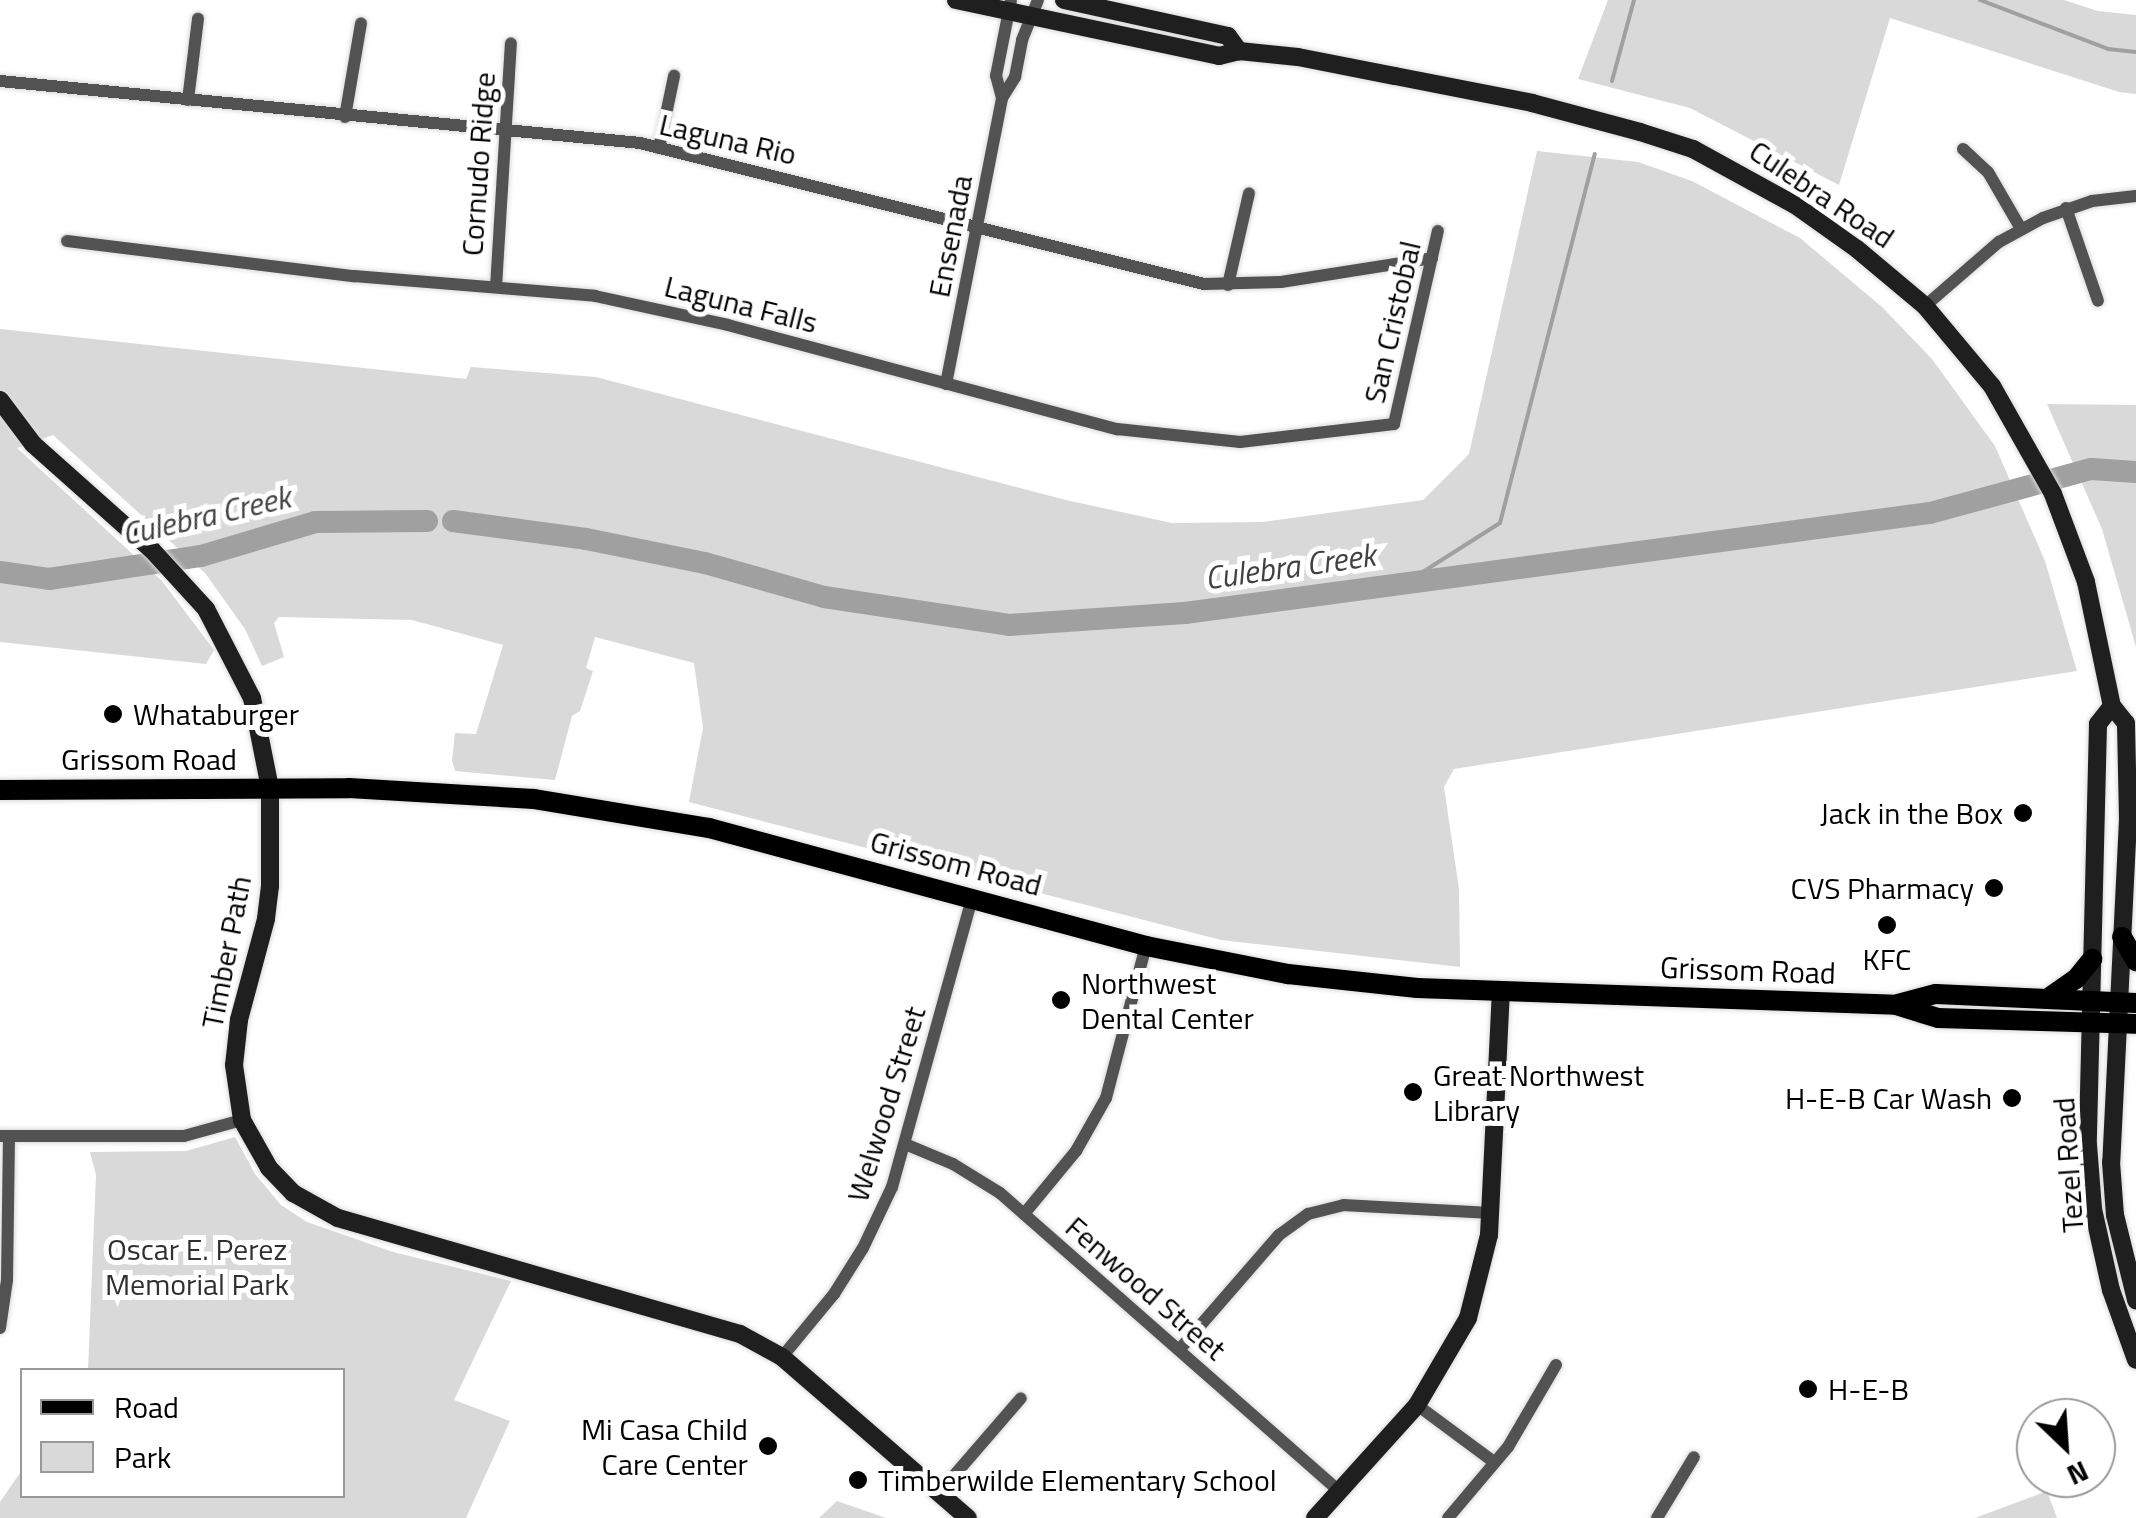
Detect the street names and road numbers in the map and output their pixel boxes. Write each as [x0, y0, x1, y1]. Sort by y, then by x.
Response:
street label: Cornudo Ridge [454, 71, 502, 257]
street label: Laguna Rio [656, 106, 800, 172]
street label: Culebra Road [1743, 132, 1901, 256]
street label: Ensenada [921, 172, 979, 300]
street label: San Cristobal [1356, 237, 1428, 407]
street label: Laguna Falls [661, 268, 821, 340]
street label: Grissom Road [61, 741, 237, 777]
street label: Grissom Road [866, 823, 1046, 903]
street label: Timber Path [194, 873, 258, 1031]
street label: Grissom Road [1660, 949, 1836, 991]
street label: Welwood Street [839, 1002, 933, 1206]
street label: Tezel Road [2045, 1096, 2091, 1234]
street label: Fenwood Street [1059, 1209, 1233, 1367]

